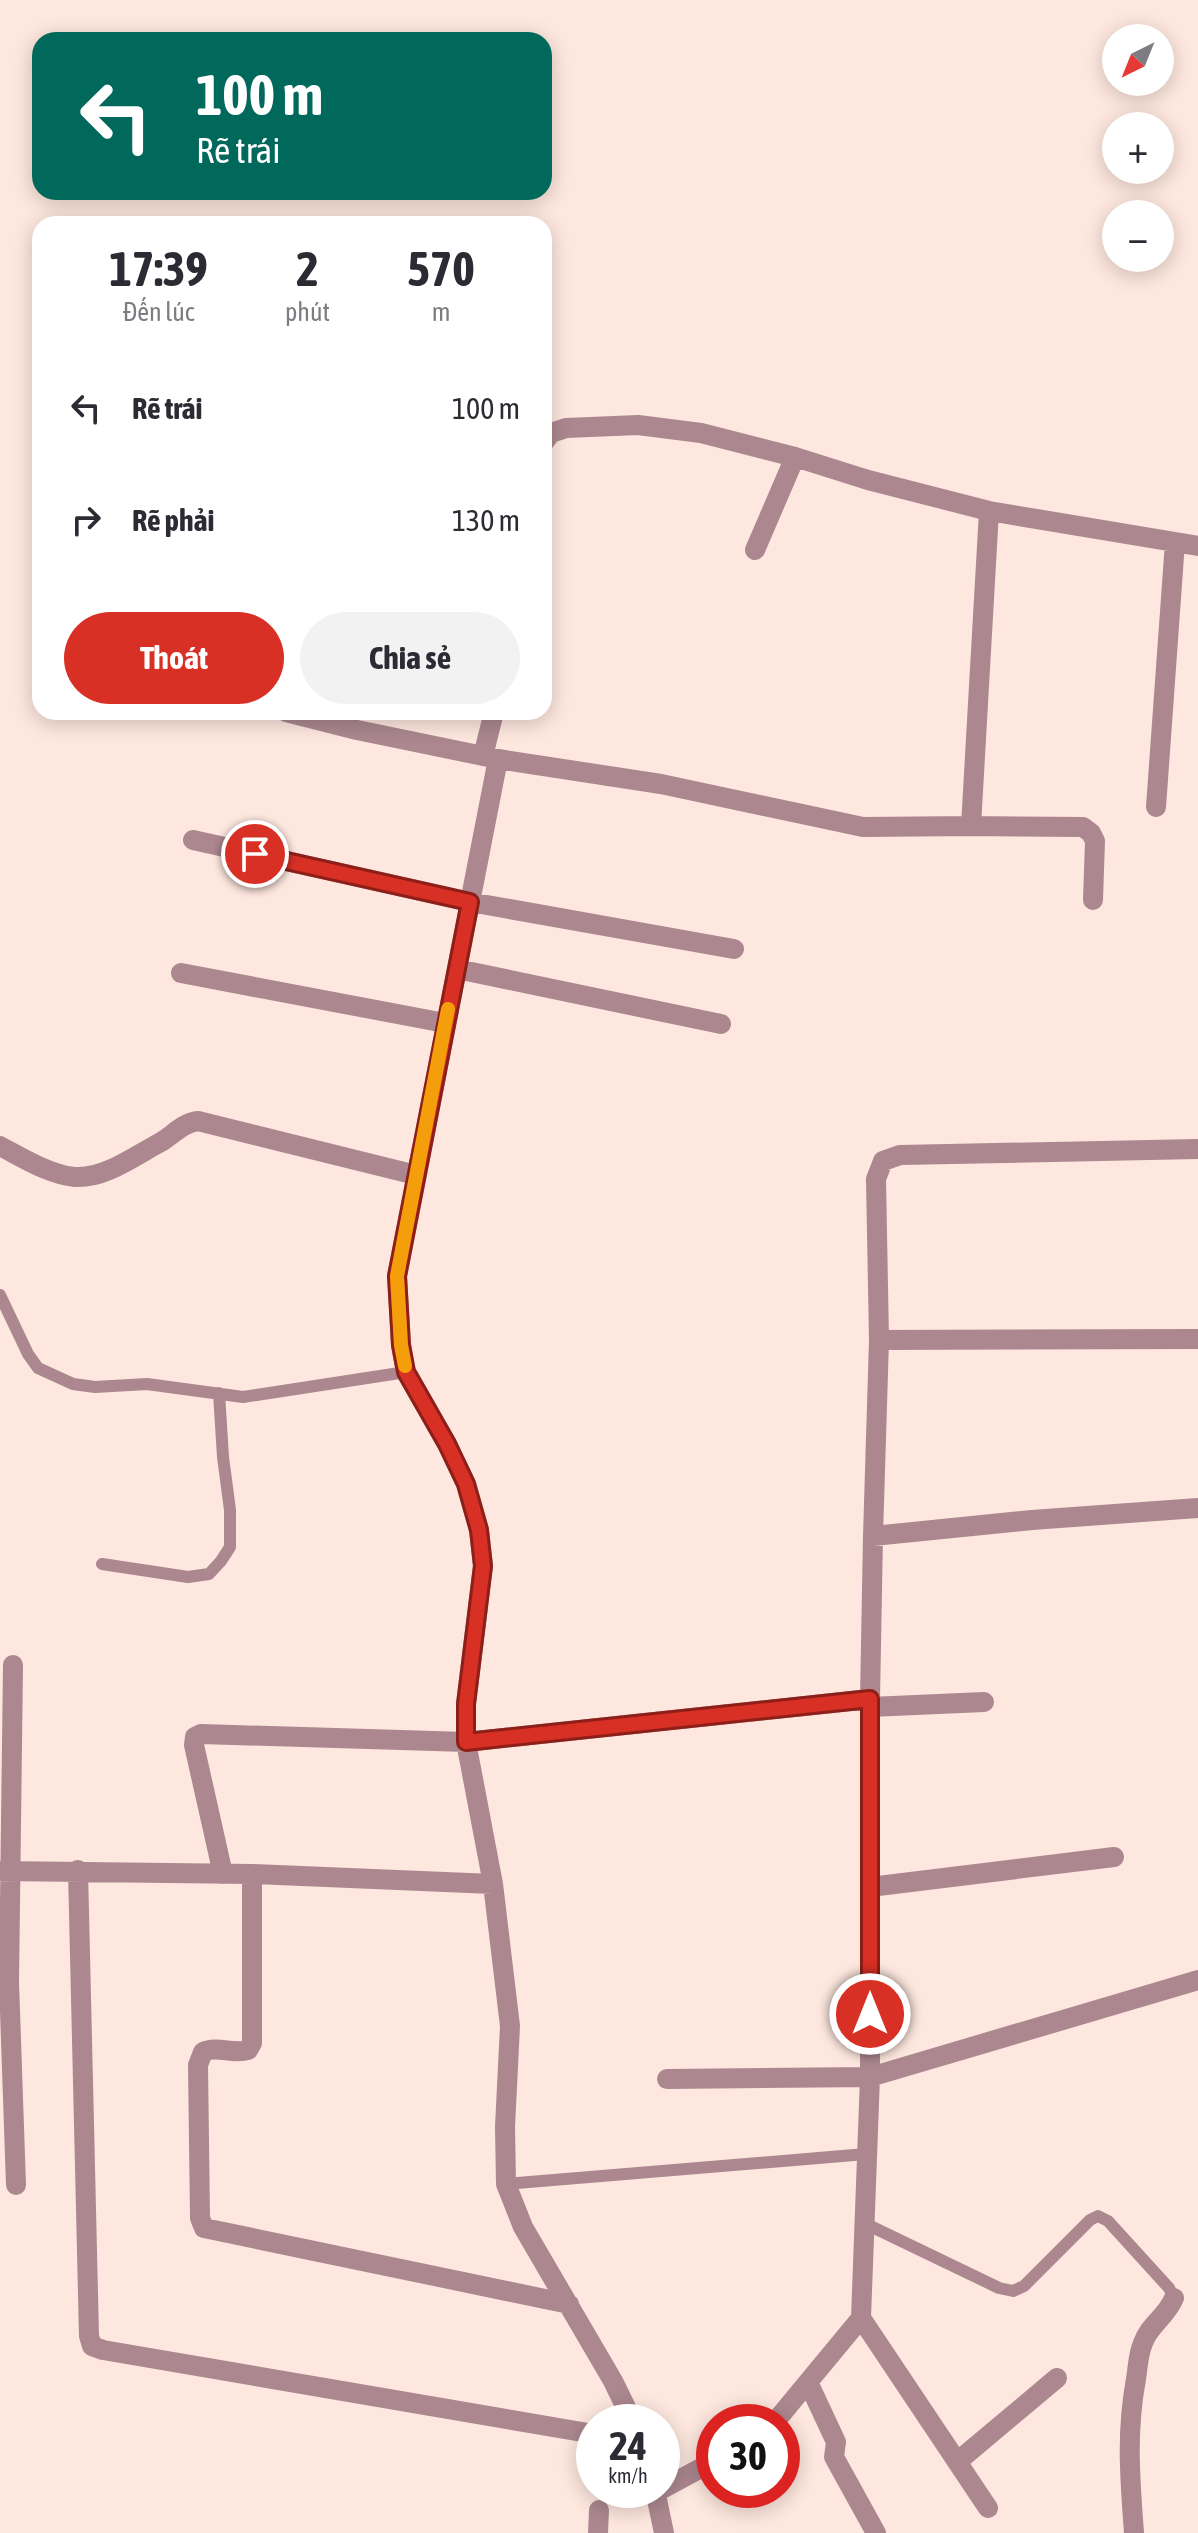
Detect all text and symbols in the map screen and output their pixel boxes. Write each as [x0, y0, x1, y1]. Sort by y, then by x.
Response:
north arrow [1102, 24, 1174, 96]
map controls [1102, 24, 1174, 272]
text: 100 m [196, 63, 323, 127]
icon: left [64, 64, 168, 168]
button: + [1102, 112, 1174, 184]
text: Rẽ trái [196, 129, 281, 171]
button: − [1102, 200, 1174, 272]
text: 17:39 [109, 241, 208, 296]
text: 2 [296, 241, 319, 296]
text: 570 [407, 241, 475, 296]
text: Đến lúc [123, 297, 194, 327]
text: phút [285, 297, 330, 327]
text: m [432, 297, 450, 327]
icon: left [64, 386, 108, 430]
text: Rẽ trái [132, 391, 202, 425]
text: 100 m [452, 391, 520, 425]
icon: right [64, 498, 108, 542]
text: Rẽ phải [132, 503, 214, 537]
text: 130 m [452, 503, 520, 537]
button: Thoát [64, 612, 284, 704]
button: Chia sẻ [300, 612, 520, 704]
pin [221, 820, 289, 888]
icon: arrive [233, 832, 277, 876]
position arrow [828, 1972, 912, 2056]
speed limit sign: 30 [696, 2404, 800, 2508]
text: 24 [609, 2423, 647, 2468]
text: km/h [608, 2464, 648, 2487]

